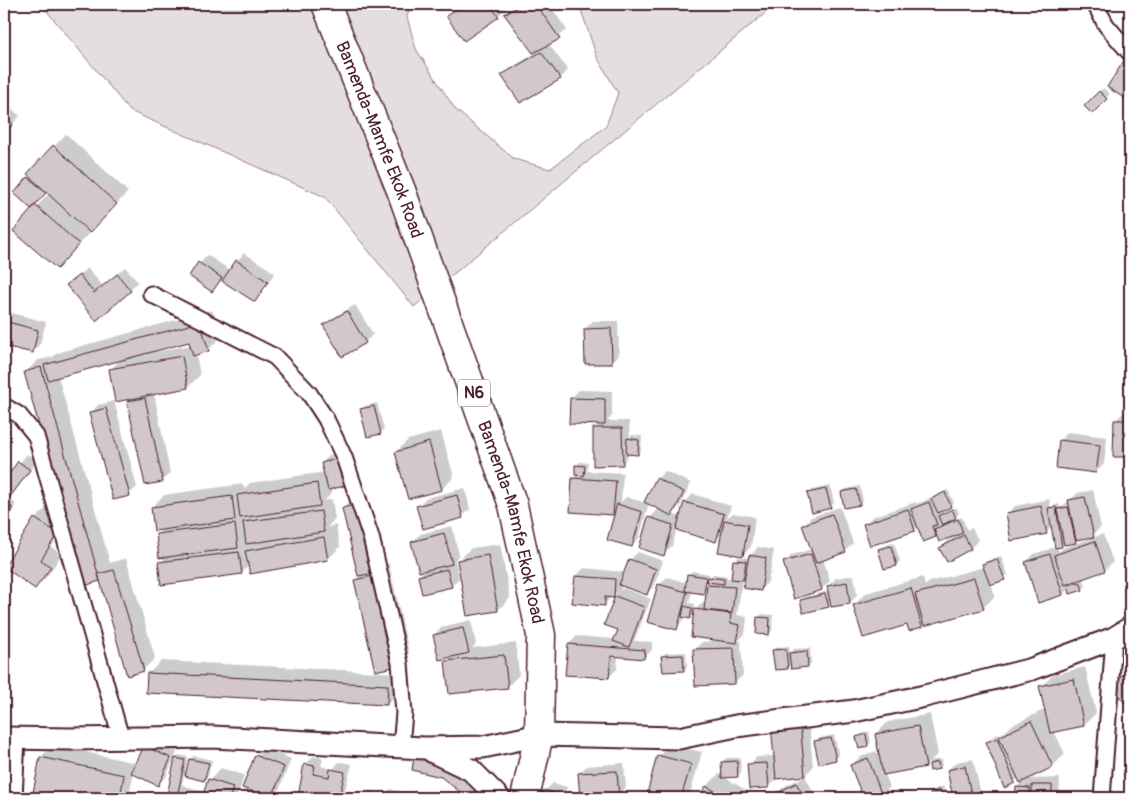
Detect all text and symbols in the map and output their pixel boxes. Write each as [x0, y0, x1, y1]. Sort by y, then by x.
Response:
street label: Bamenda-Mamfe Ekok Road [331, 38, 429, 241]
road number: N6 [458, 379, 490, 406]
street label: Bamenda-Mamfe Ekok Road [472, 418, 550, 626]

